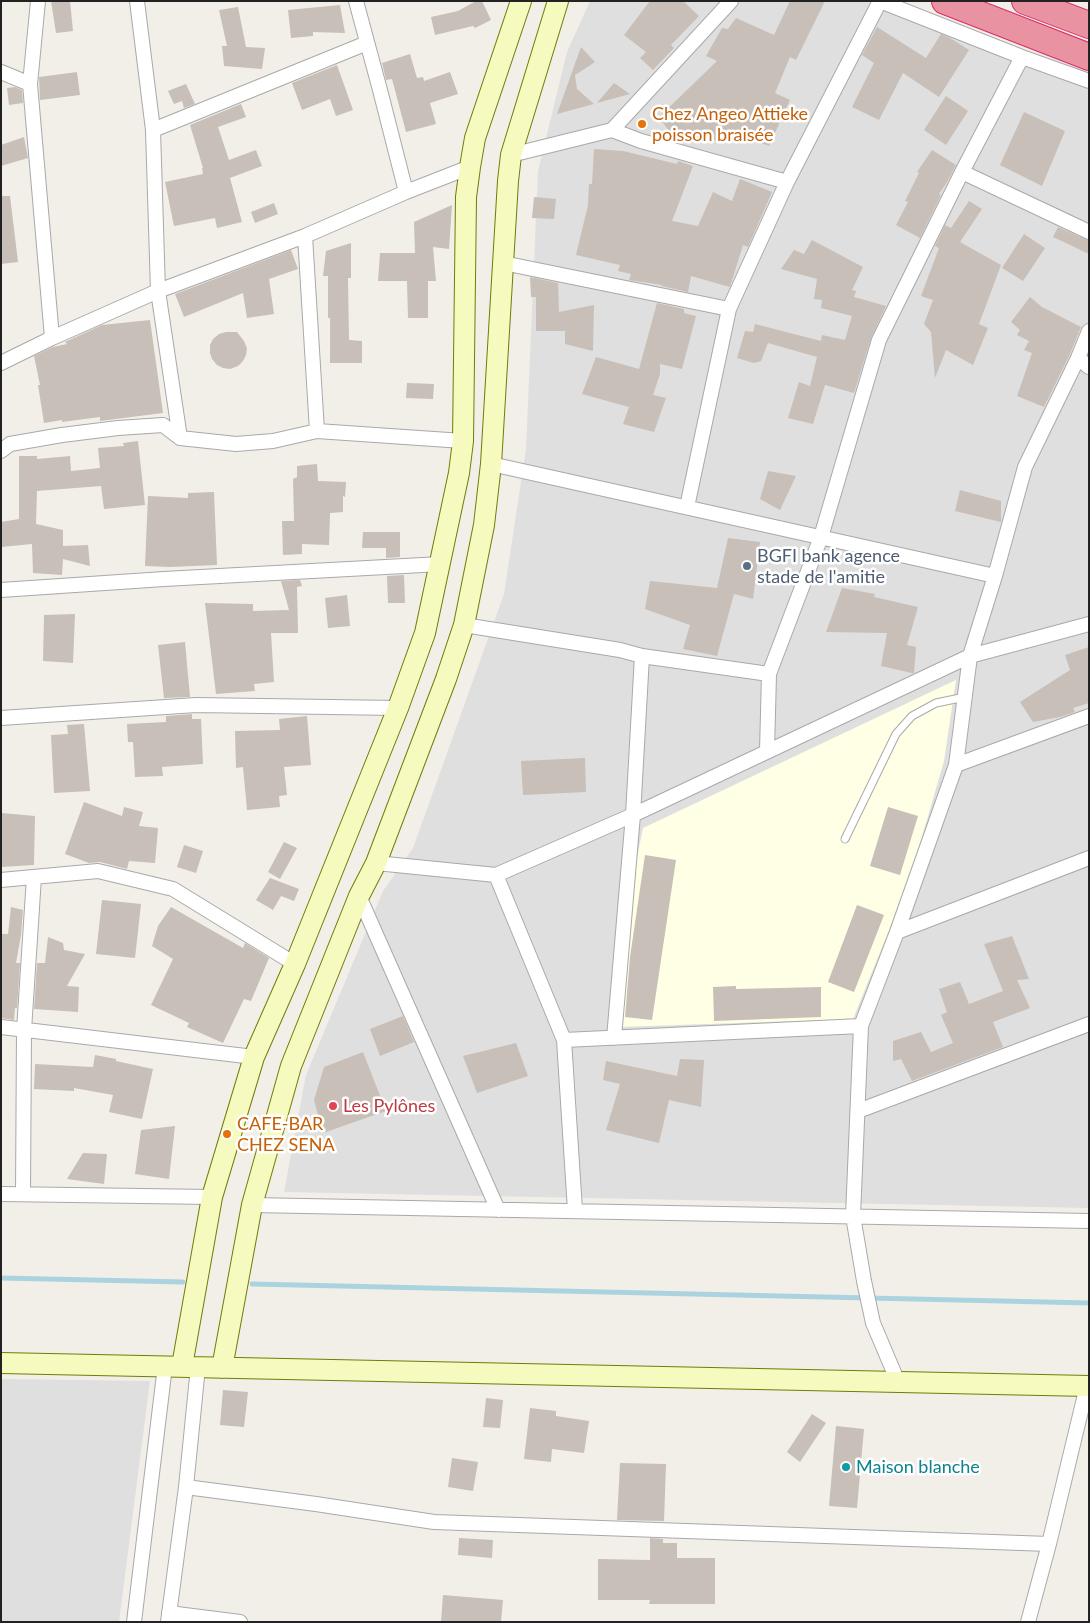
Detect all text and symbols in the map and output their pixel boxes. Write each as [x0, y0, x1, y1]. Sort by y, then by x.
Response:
place label: Chez Angeo Attieke poisson braisée [652, 103, 808, 146]
marker: Chez Angeo Attieke poisson braisée [636, 118, 648, 130]
place label: BGFI bank agence stade de l'amitie [757, 545, 900, 588]
marker: BGFI bank agence stade de l'amitie [741, 560, 753, 572]
place label: Les Pylônes [343, 1095, 435, 1117]
marker: Les Pylônes [327, 1100, 339, 1112]
place label: CAFE-BAR CHEZ SENA [237, 1113, 335, 1156]
marker: CAFE-BAR CHEZ SENA [221, 1128, 233, 1140]
place label: Maison blanche [856, 1456, 980, 1478]
marker: Maison blanche [840, 1461, 852, 1473]

